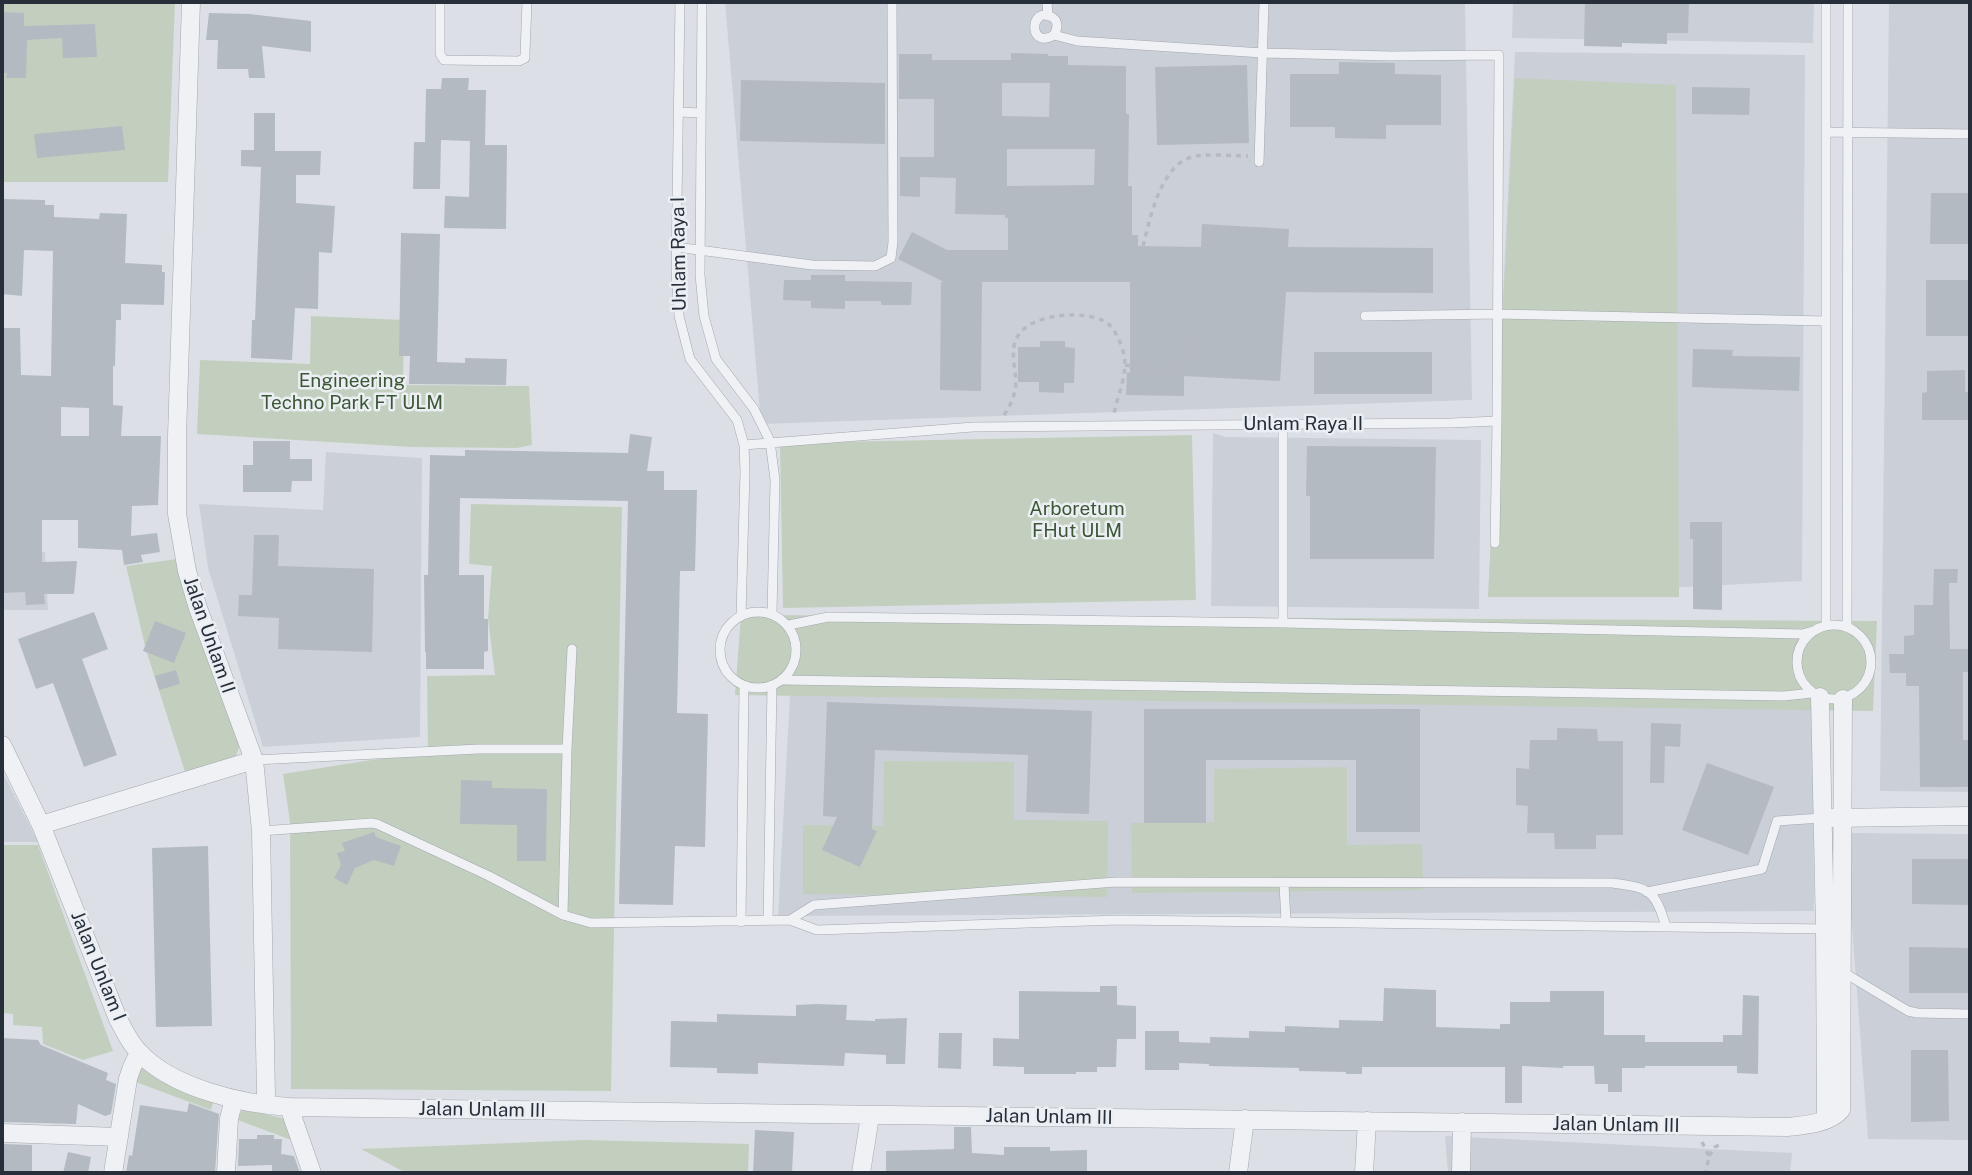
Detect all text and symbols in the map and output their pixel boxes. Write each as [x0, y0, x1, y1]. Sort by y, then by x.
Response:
street label: Unlam Raya I [667, 196, 691, 312]
park label: Engineering Techno Park FT ULM [261, 370, 443, 414]
street label: Unlam Raya II [1243, 413, 1363, 435]
park label: Arboretum FHut ULM [1029, 498, 1125, 542]
street label: Jalan Unlam II [178, 574, 240, 696]
street label: Jalan Unlam I [66, 908, 130, 1024]
street label: Jalan Unlam III [418, 1097, 546, 1123]
street label: Jalan Unlam III [985, 1104, 1113, 1130]
street label: Jalan Unlam III [1552, 1112, 1680, 1138]

